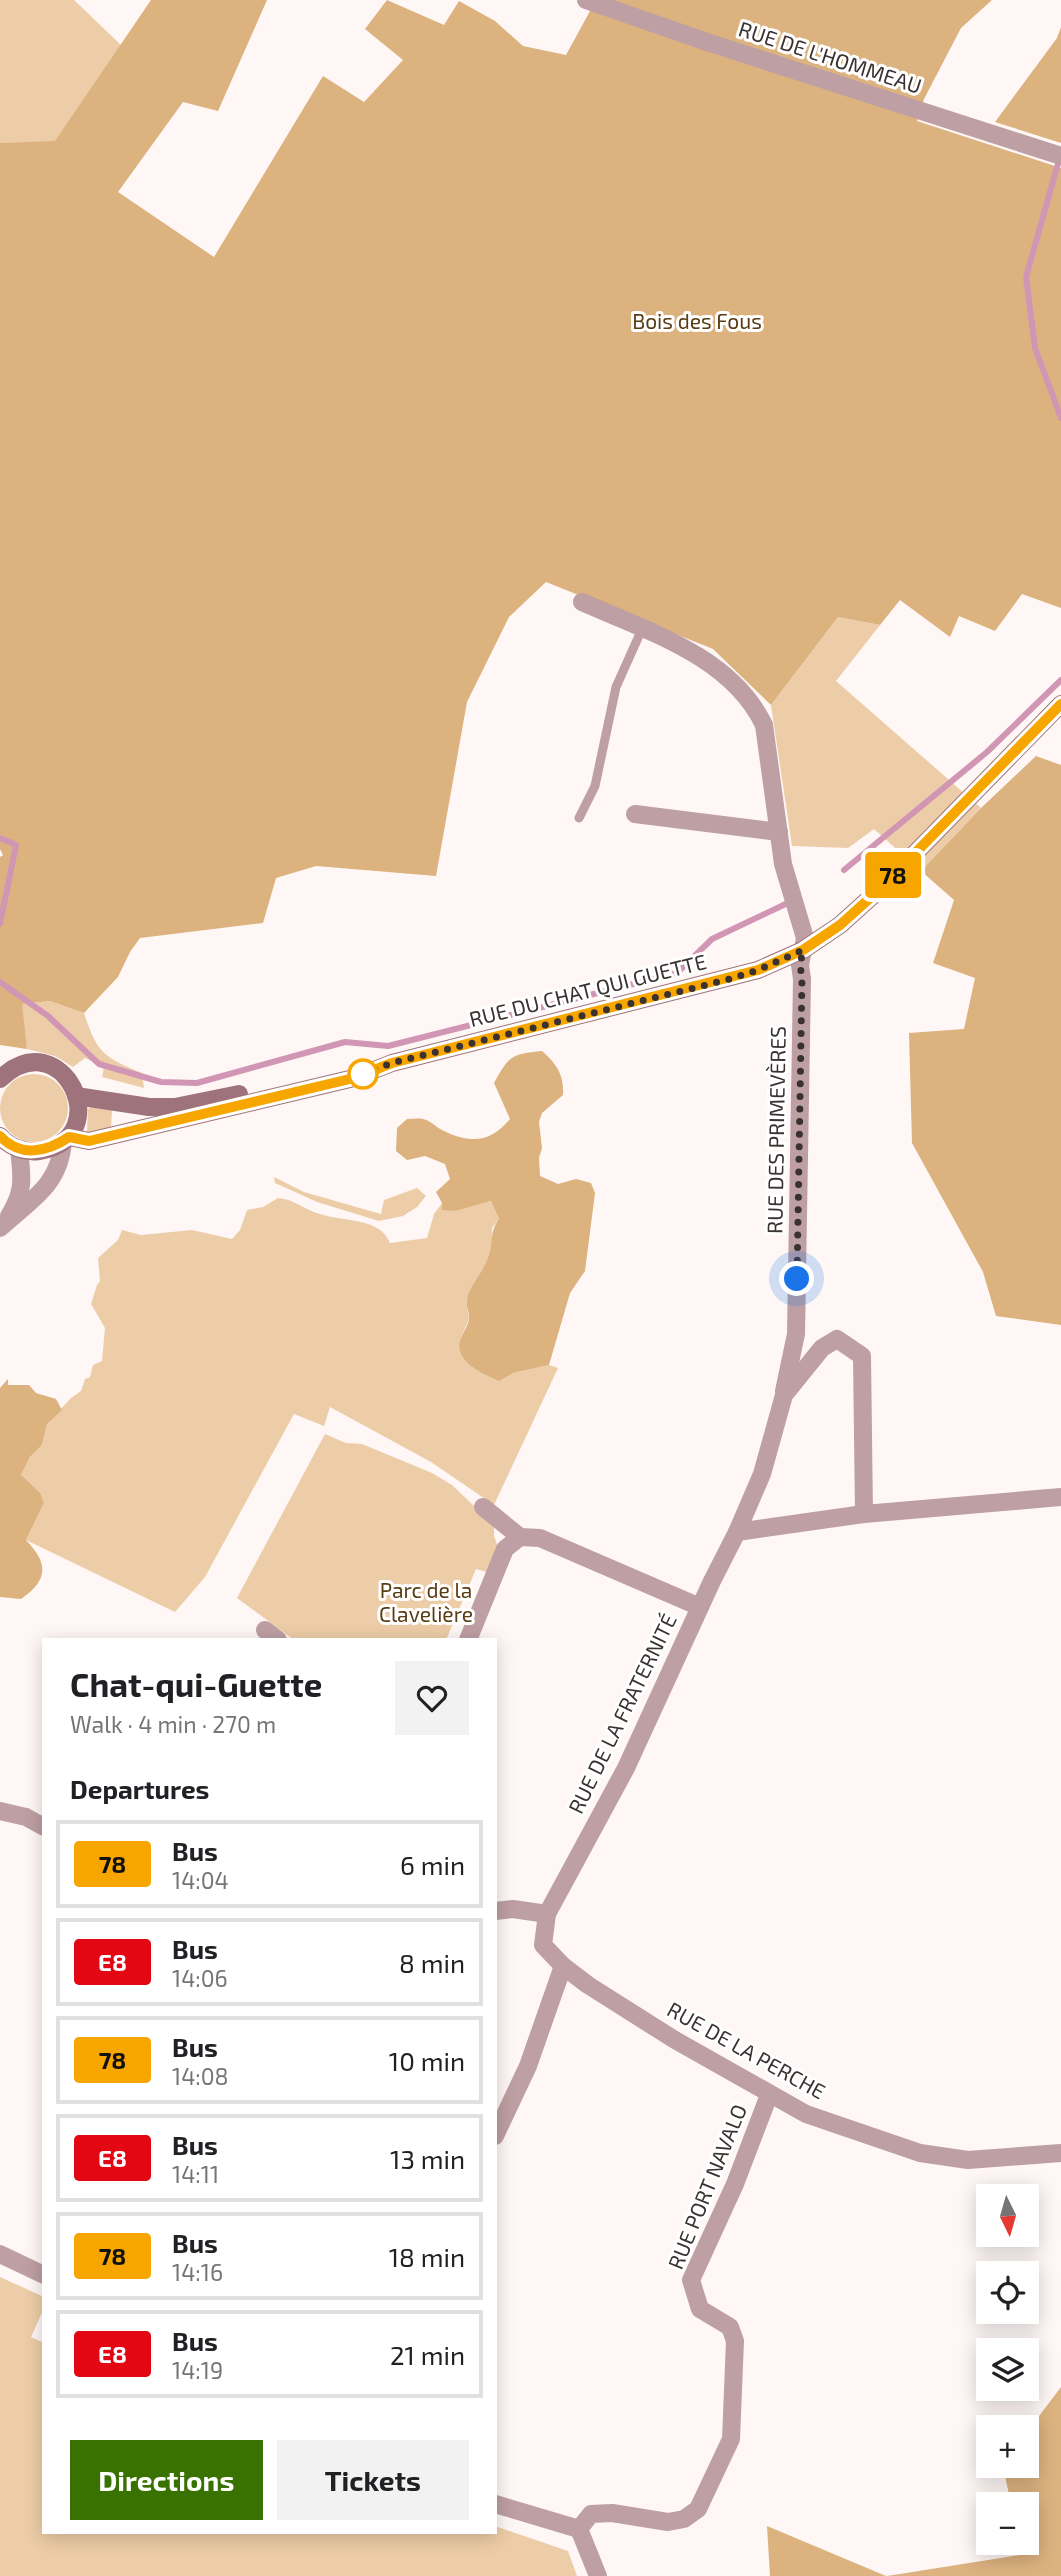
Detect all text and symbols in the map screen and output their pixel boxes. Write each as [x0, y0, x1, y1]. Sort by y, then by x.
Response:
street label: RUE DE L'HOMMEAU [736, 15, 925, 98]
park label: Bois des Fous [632, 308, 762, 333]
line badge: 78 [862, 852, 924, 898]
text: 78 [879, 860, 907, 889]
street label: RUE DU CHAT QUI GUETTE [466, 948, 709, 1032]
street label: RUE DES PRIMEVÈRES [761, 1026, 790, 1234]
unlabelled marker [348, 1059, 378, 1089]
your location [779, 1261, 814, 1296]
park label: Parc de la Clavelière [379, 1577, 473, 1626]
street label: RUE DE LA FRATERNITÉ [562, 1609, 681, 1817]
button: heart [395, 1661, 469, 1735]
text: Chat-qui-Guette [70, 1664, 322, 1704]
text: Walk · 4 min · 270 m [70, 1710, 276, 1738]
text: Departures [70, 1773, 209, 1804]
text: Bus [172, 1835, 218, 1866]
text: 78 [99, 1849, 126, 1878]
text: 6 min [400, 1849, 465, 1880]
text: 14:04 [172, 1866, 229, 1894]
text: Bus [172, 1933, 218, 1964]
text: E8 [98, 1947, 127, 1976]
text: 8 min [399, 1947, 465, 1978]
text: 14:06 [172, 1964, 228, 1992]
street label: RUE DE LA PERCHE [663, 1996, 830, 2103]
text: Bus [172, 2031, 218, 2062]
text: 78 [99, 2045, 126, 2074]
text: 10 min [389, 2045, 465, 2076]
text: 14:08 [172, 2062, 229, 2090]
street label: RUE PORT NAVALO [662, 2100, 751, 2273]
text: Bus [172, 2129, 218, 2160]
text: E8 [98, 2143, 127, 2172]
text: 13 min [390, 2143, 465, 2174]
text: 14:11 [172, 2160, 219, 2188]
north arrow [976, 2184, 1040, 2247]
map controls [976, 2184, 1039, 2555]
text: Bus [172, 2227, 218, 2258]
text: 78 [99, 2241, 126, 2270]
text: 18 min [389, 2241, 465, 2272]
text: 14:16 [172, 2258, 223, 2286]
button: locate [976, 2261, 1039, 2324]
text: Bus [172, 2325, 218, 2356]
button: layers [976, 2338, 1039, 2401]
text: E8 [98, 2339, 127, 2368]
text: 21 min [390, 2339, 465, 2370]
text: 14:19 [172, 2356, 223, 2384]
button: + [976, 2415, 1039, 2478]
button: Directions [70, 2440, 263, 2520]
button: Tickets [277, 2440, 469, 2520]
button: − [976, 2492, 1039, 2555]

